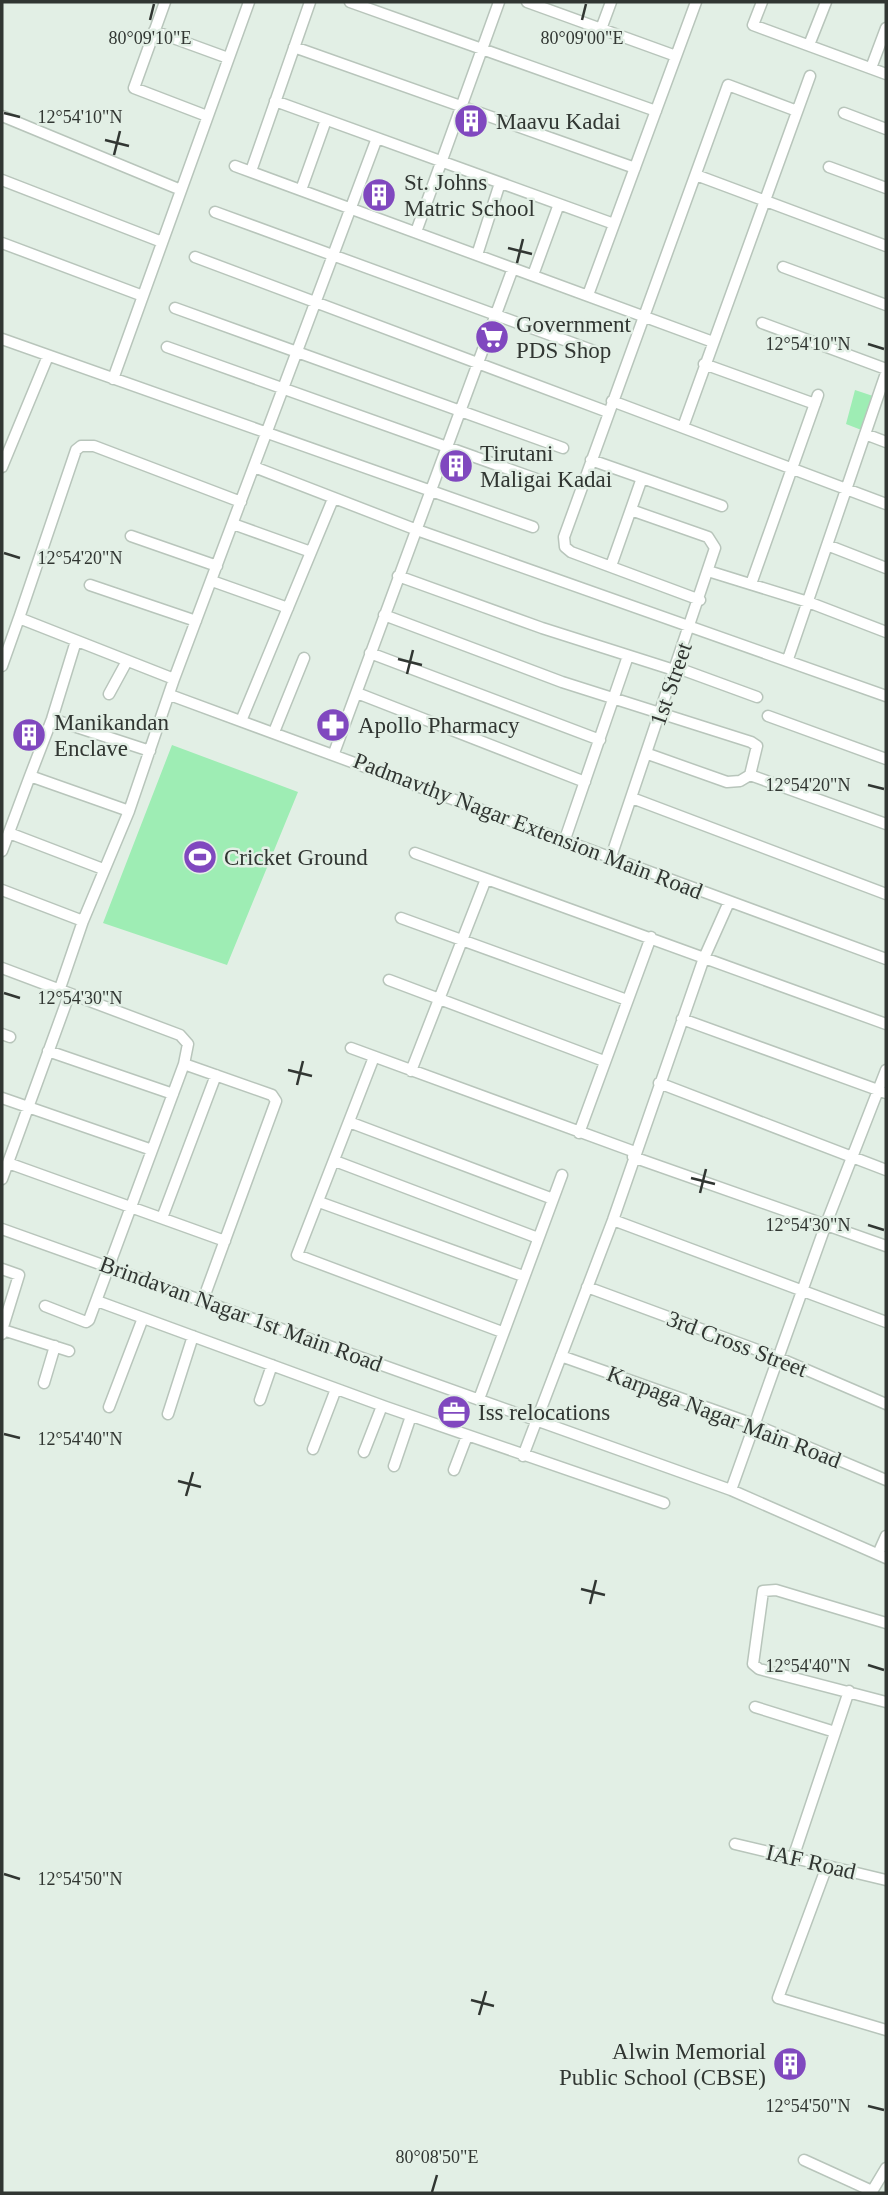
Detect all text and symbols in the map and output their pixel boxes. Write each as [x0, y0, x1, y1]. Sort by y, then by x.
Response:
text: 80°09'10"E [109, 28, 191, 48]
text: 80°09'00"E [541, 28, 623, 48]
building icon: Maavu Kadai [452, 102, 490, 140]
text: 12°54'10"N [38, 107, 122, 127]
place label: Maavu Kadai [496, 109, 621, 134]
place label: St. Johns Matric School [404, 170, 535, 221]
building icon: St. Johns Matric School [360, 176, 398, 214]
place label: Government PDS Shop [516, 312, 632, 363]
supermarket icon: Government PDS Shop [473, 318, 511, 356]
text: 12°54'10"N [766, 334, 850, 354]
place label: Tirutani Maligai Kadai [480, 441, 612, 492]
building icon: Tirutani Maligai Kadai [437, 447, 475, 485]
text: 12°54'20"N [38, 548, 122, 568]
street label: 1st Street [645, 639, 697, 729]
pharmacy icon: Apollo Pharmacy [314, 706, 352, 744]
place label: Manikandan Enclave [54, 710, 169, 761]
place label: Apollo Pharmacy [358, 713, 520, 738]
building icon: Manikandan Enclave [10, 716, 48, 754]
street label: Padmavthy Nagar Extension Main Road [350, 748, 706, 904]
text: 12°54'20"N [766, 775, 850, 795]
sports icon: Cricket Ground [181, 838, 219, 876]
place label: Cricket Ground [224, 845, 368, 870]
text: 12°54'30"N [38, 988, 122, 1008]
text: 12°54'30"N [766, 1215, 850, 1235]
street label: Brindavan Nagar 1st Main Road [96, 1251, 386, 1377]
street label: 3rd Cross Street [663, 1306, 811, 1382]
street label: Karpaga Nagar Main Road [604, 1361, 845, 1473]
office icon: Iss relocations [435, 1393, 473, 1431]
place label: Iss relocations [478, 1400, 610, 1425]
text: 12°54'40"N [38, 1429, 122, 1449]
text: 12°54'40"N [766, 1656, 850, 1676]
street label: IAF Road [764, 1840, 859, 1885]
text: 12°54'50"N [38, 1869, 122, 1889]
place label: Alwin Memorial Public School (CBSE) [559, 2039, 766, 2090]
building icon: Alwin Memorial Public School (CBSE) [771, 2045, 809, 2083]
text: 12°54'50"N [766, 2096, 850, 2116]
text: 80°08'50"E [396, 2147, 478, 2167]

